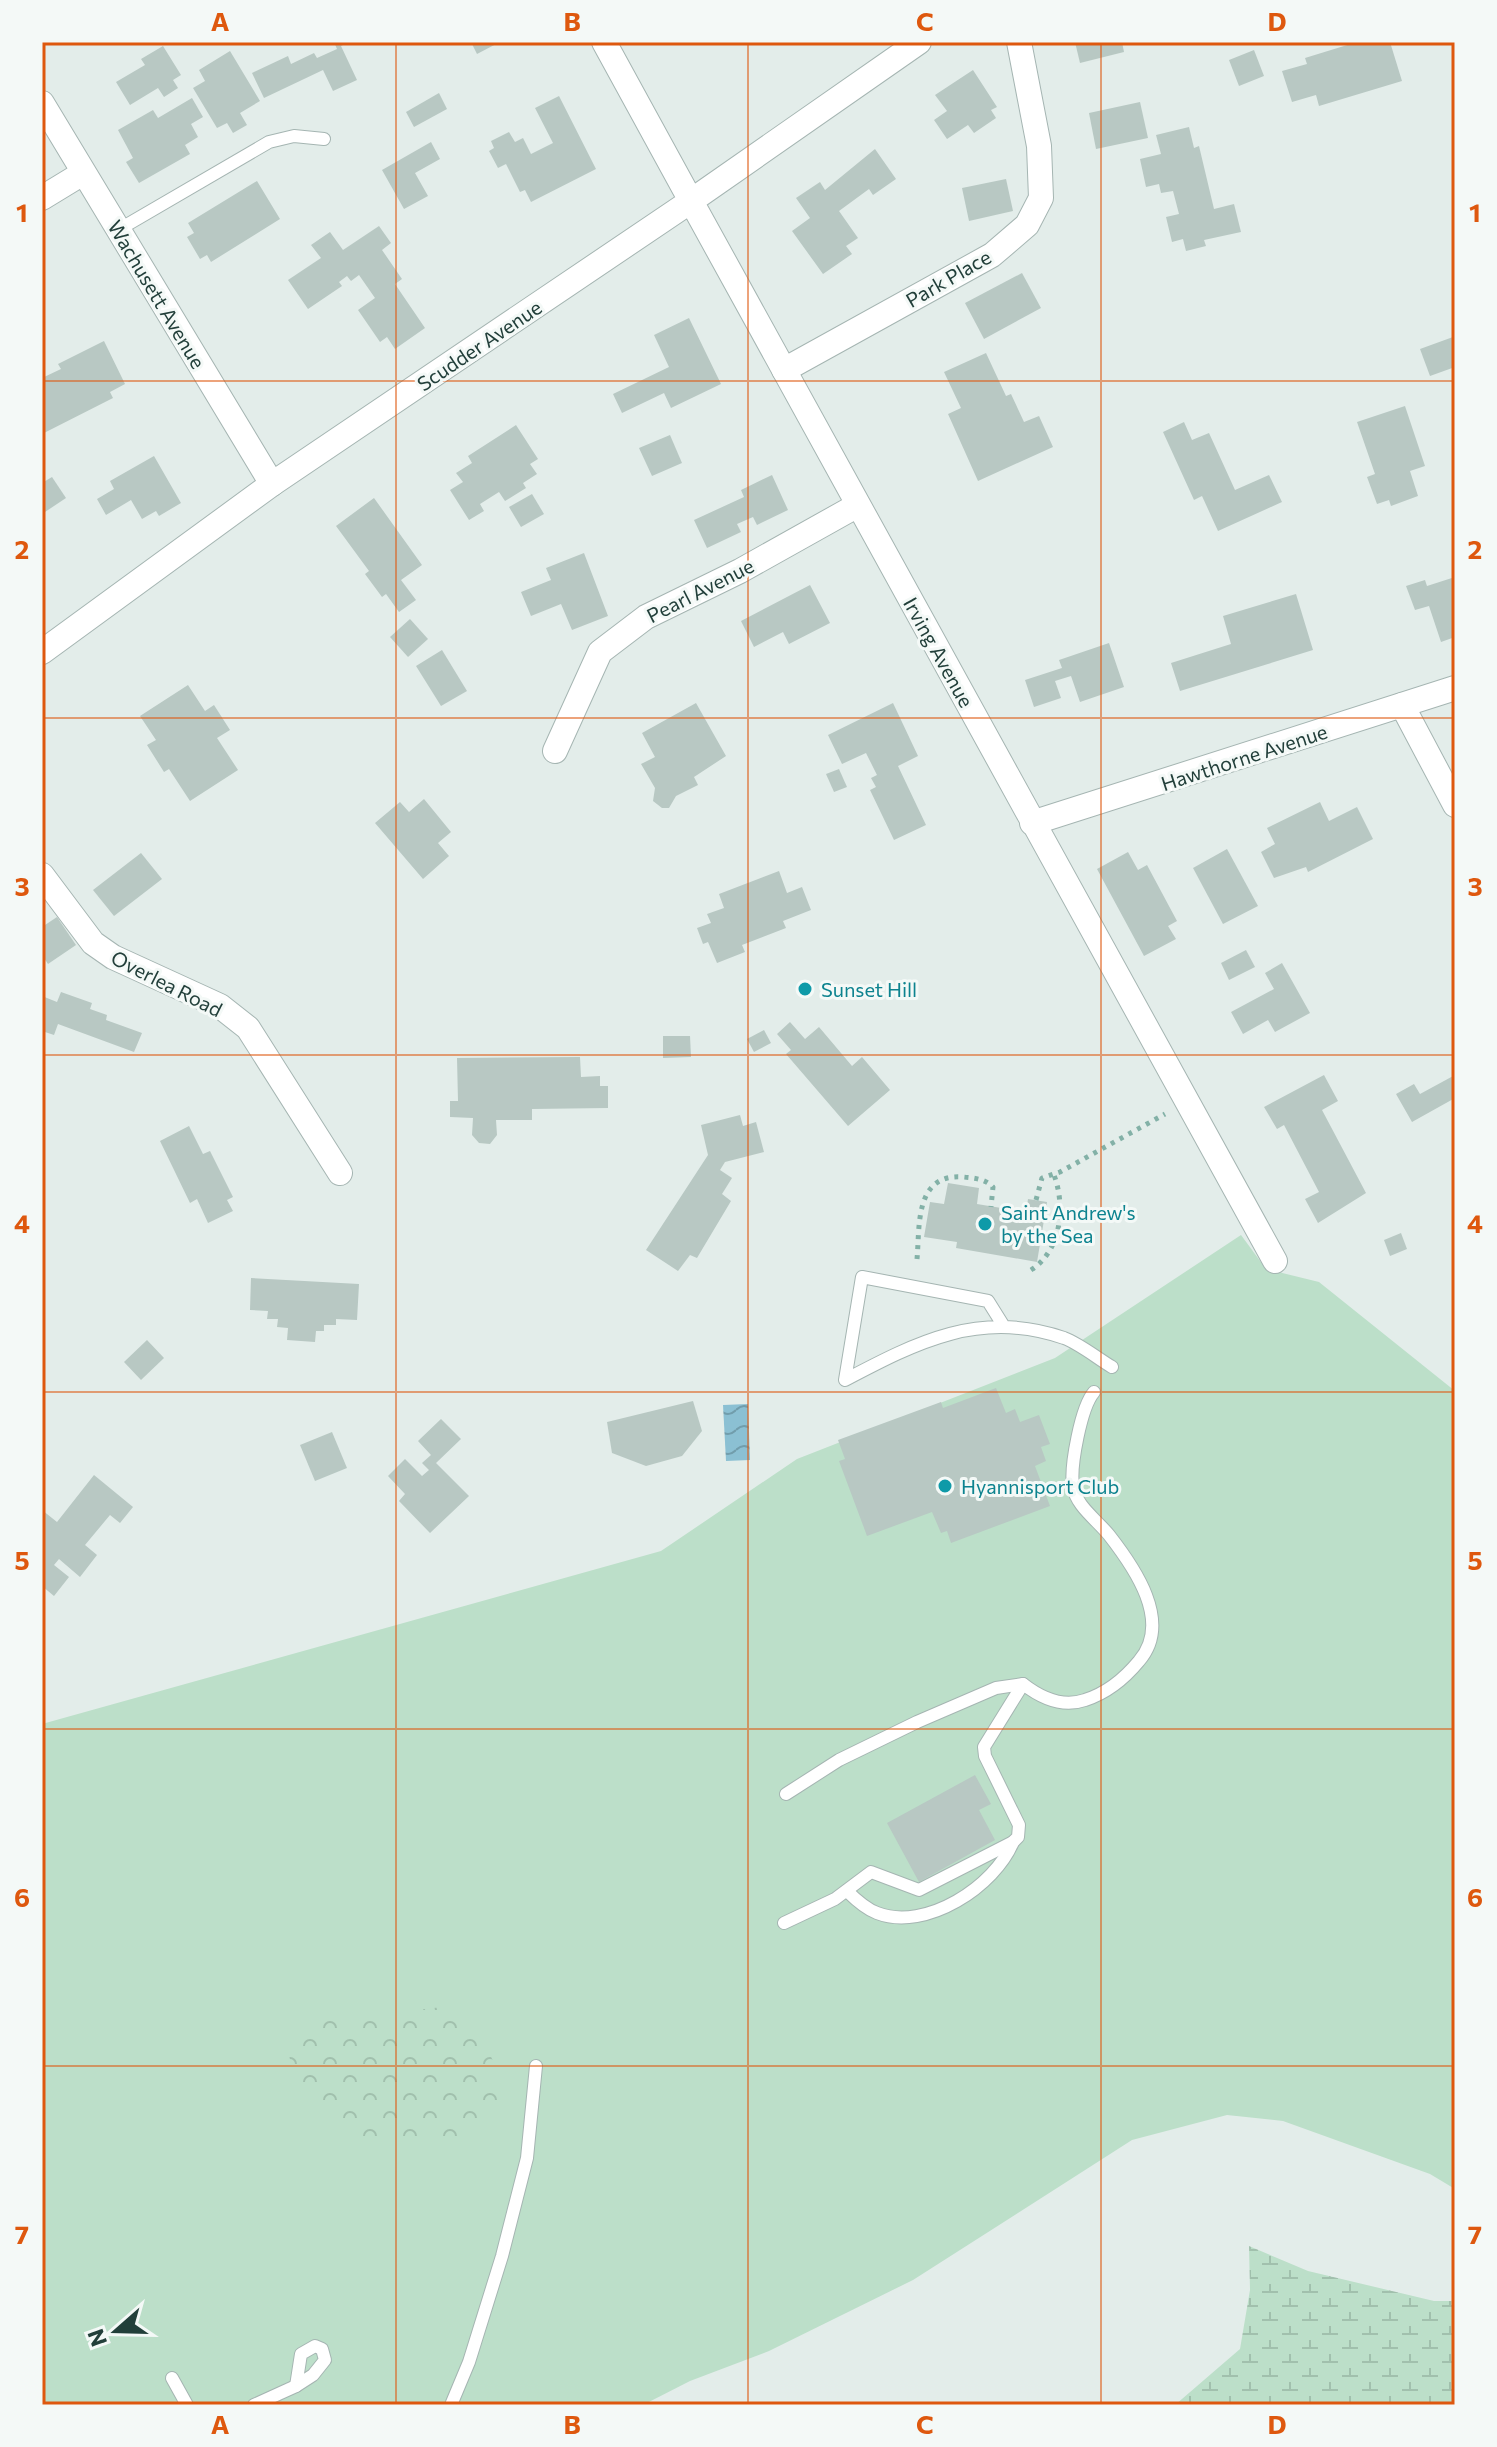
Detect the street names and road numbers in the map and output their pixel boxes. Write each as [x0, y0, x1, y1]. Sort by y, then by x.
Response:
street label: Wachusett Avenue [103, 216, 211, 372]
street label: Park Place [901, 244, 995, 312]
street label: Scudder Avenue [412, 295, 546, 395]
street label: Pearl Avenue [643, 553, 757, 627]
street label: Irving Avenue [899, 593, 979, 711]
street label: Hawthorne Avenue [1158, 719, 1330, 795]
street label: Overlea Road [107, 945, 227, 1021]

